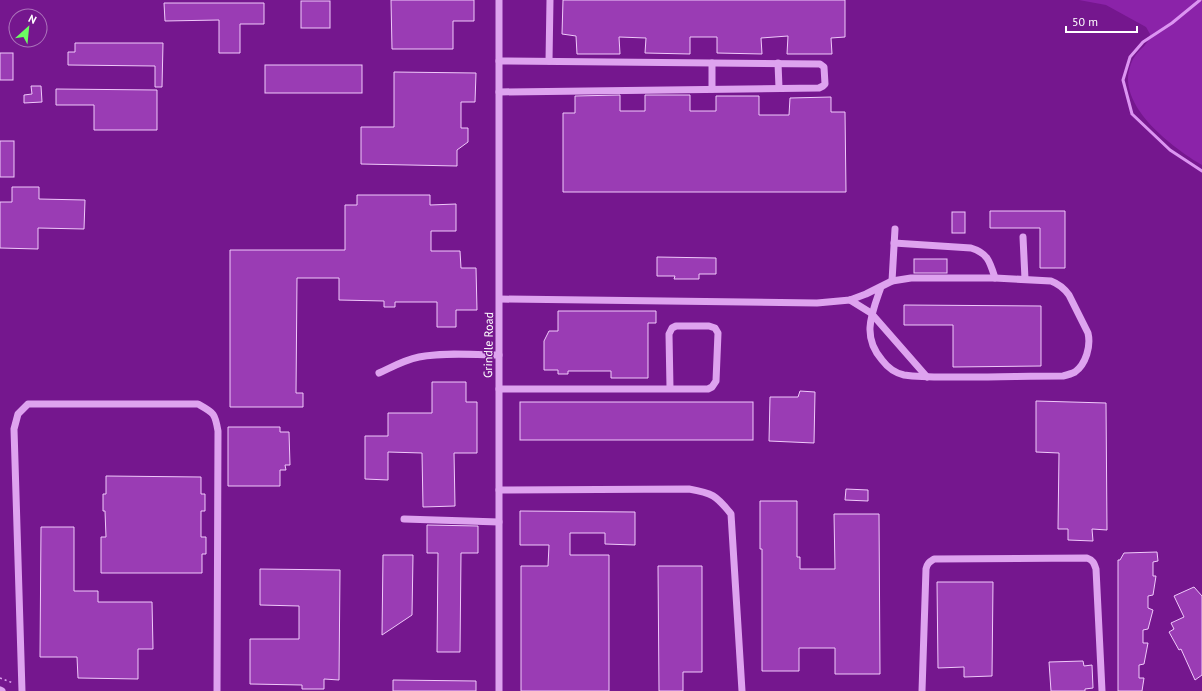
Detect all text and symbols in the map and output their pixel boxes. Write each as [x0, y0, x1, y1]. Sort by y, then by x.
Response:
north arrow [8, 8, 48, 48]
scale bar [1066, 8, 1137, 34]
text: N [26, 11, 39, 27]
text: 50 m [1072, 14, 1098, 29]
street label: Grindle Road [480, 312, 496, 378]

